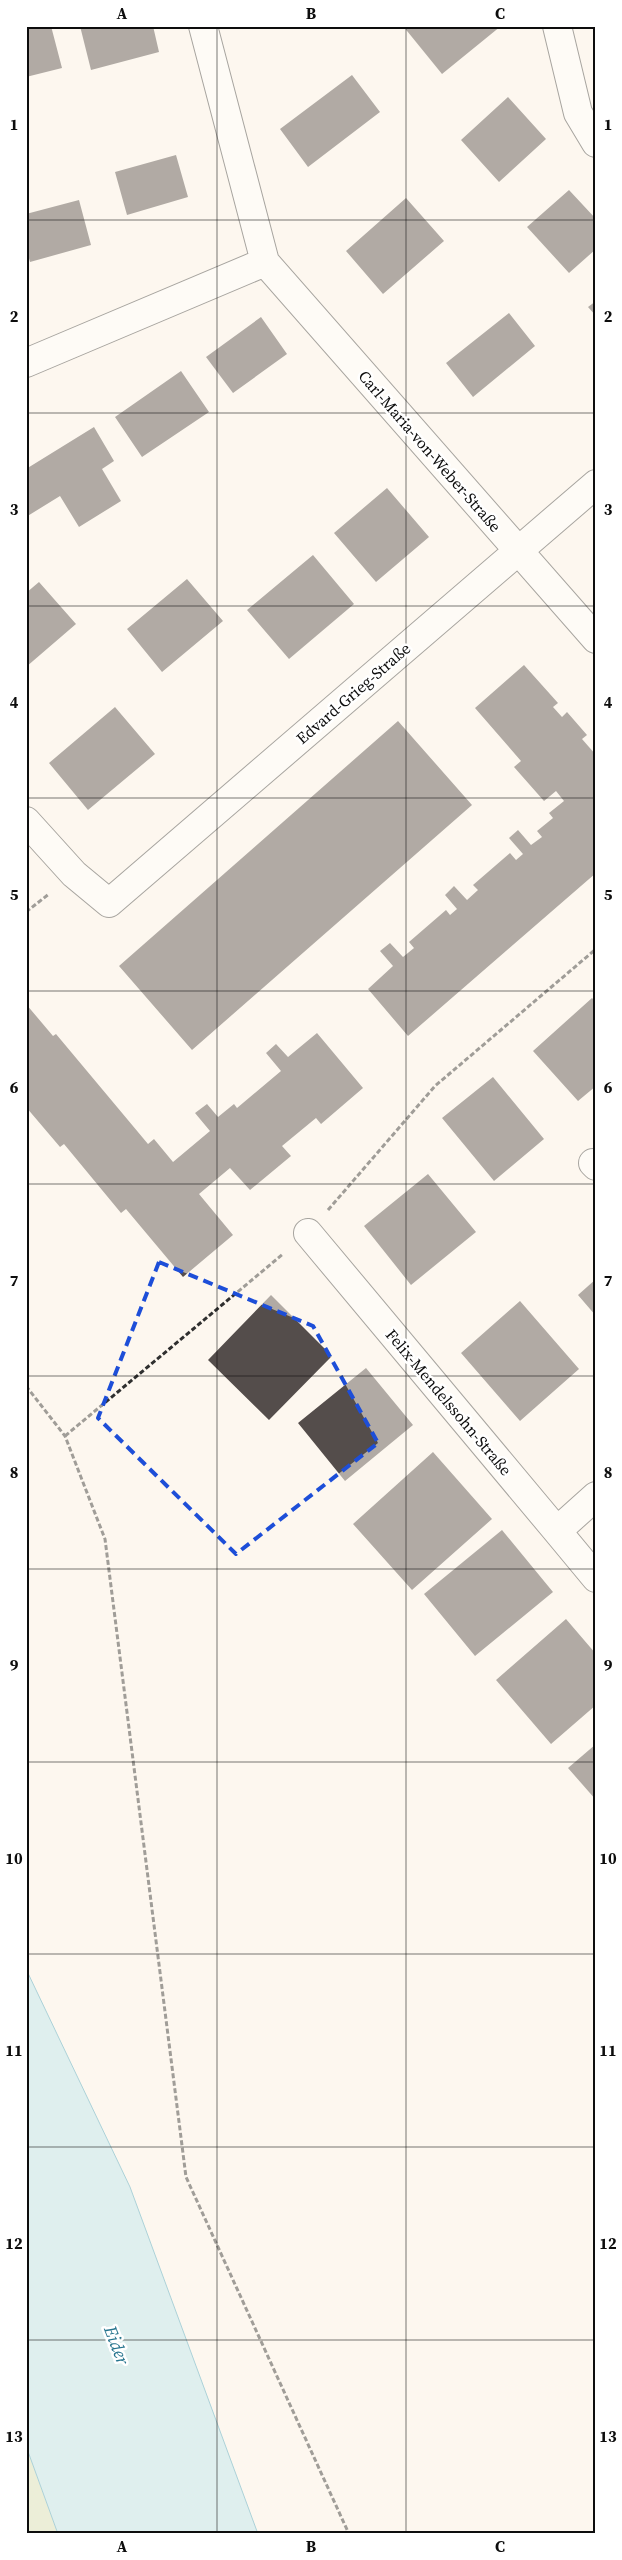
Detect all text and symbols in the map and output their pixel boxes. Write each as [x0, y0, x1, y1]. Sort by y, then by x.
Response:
text: A [117, 2, 128, 24]
text: B [306, 2, 317, 24]
text: C [495, 2, 505, 24]
text: 1 [10, 113, 18, 135]
text: 1 [604, 113, 612, 135]
text: 2 [10, 305, 19, 327]
text: 2 [604, 305, 613, 327]
street label: Carl-Maria-von-Weber-Straße [354, 365, 506, 537]
text: 3 [10, 498, 19, 520]
text: 3 [604, 498, 613, 520]
street label: Edvard-Grieg-Straße [291, 637, 415, 749]
text: 4 [10, 691, 19, 713]
text: 4 [604, 691, 613, 713]
text: 5 [10, 883, 19, 905]
text: 5 [604, 883, 613, 905]
text: 6 [10, 1076, 19, 1098]
text: 6 [604, 1076, 613, 1098]
text: 7 [10, 1269, 19, 1291]
text: 7 [604, 1269, 613, 1291]
street label: Felix-Mendelssohn-Straße [381, 1324, 517, 1480]
text: 8 [10, 1461, 18, 1483]
text: 8 [604, 1461, 612, 1483]
text: 9 [10, 1654, 19, 1676]
text: 9 [604, 1654, 613, 1676]
text: 10 [5, 1847, 23, 1869]
text: 10 [599, 1847, 617, 1869]
text: 11 [5, 2039, 23, 2061]
text: 11 [599, 2039, 617, 2061]
text: 12 [5, 2232, 23, 2254]
text: 12 [599, 2232, 617, 2254]
water label: Eider [98, 2321, 136, 2369]
text: 13 [5, 2425, 23, 2447]
text: 13 [599, 2425, 617, 2447]
text: A [117, 2535, 128, 2557]
text: B [306, 2535, 317, 2557]
text: C [495, 2535, 505, 2557]

